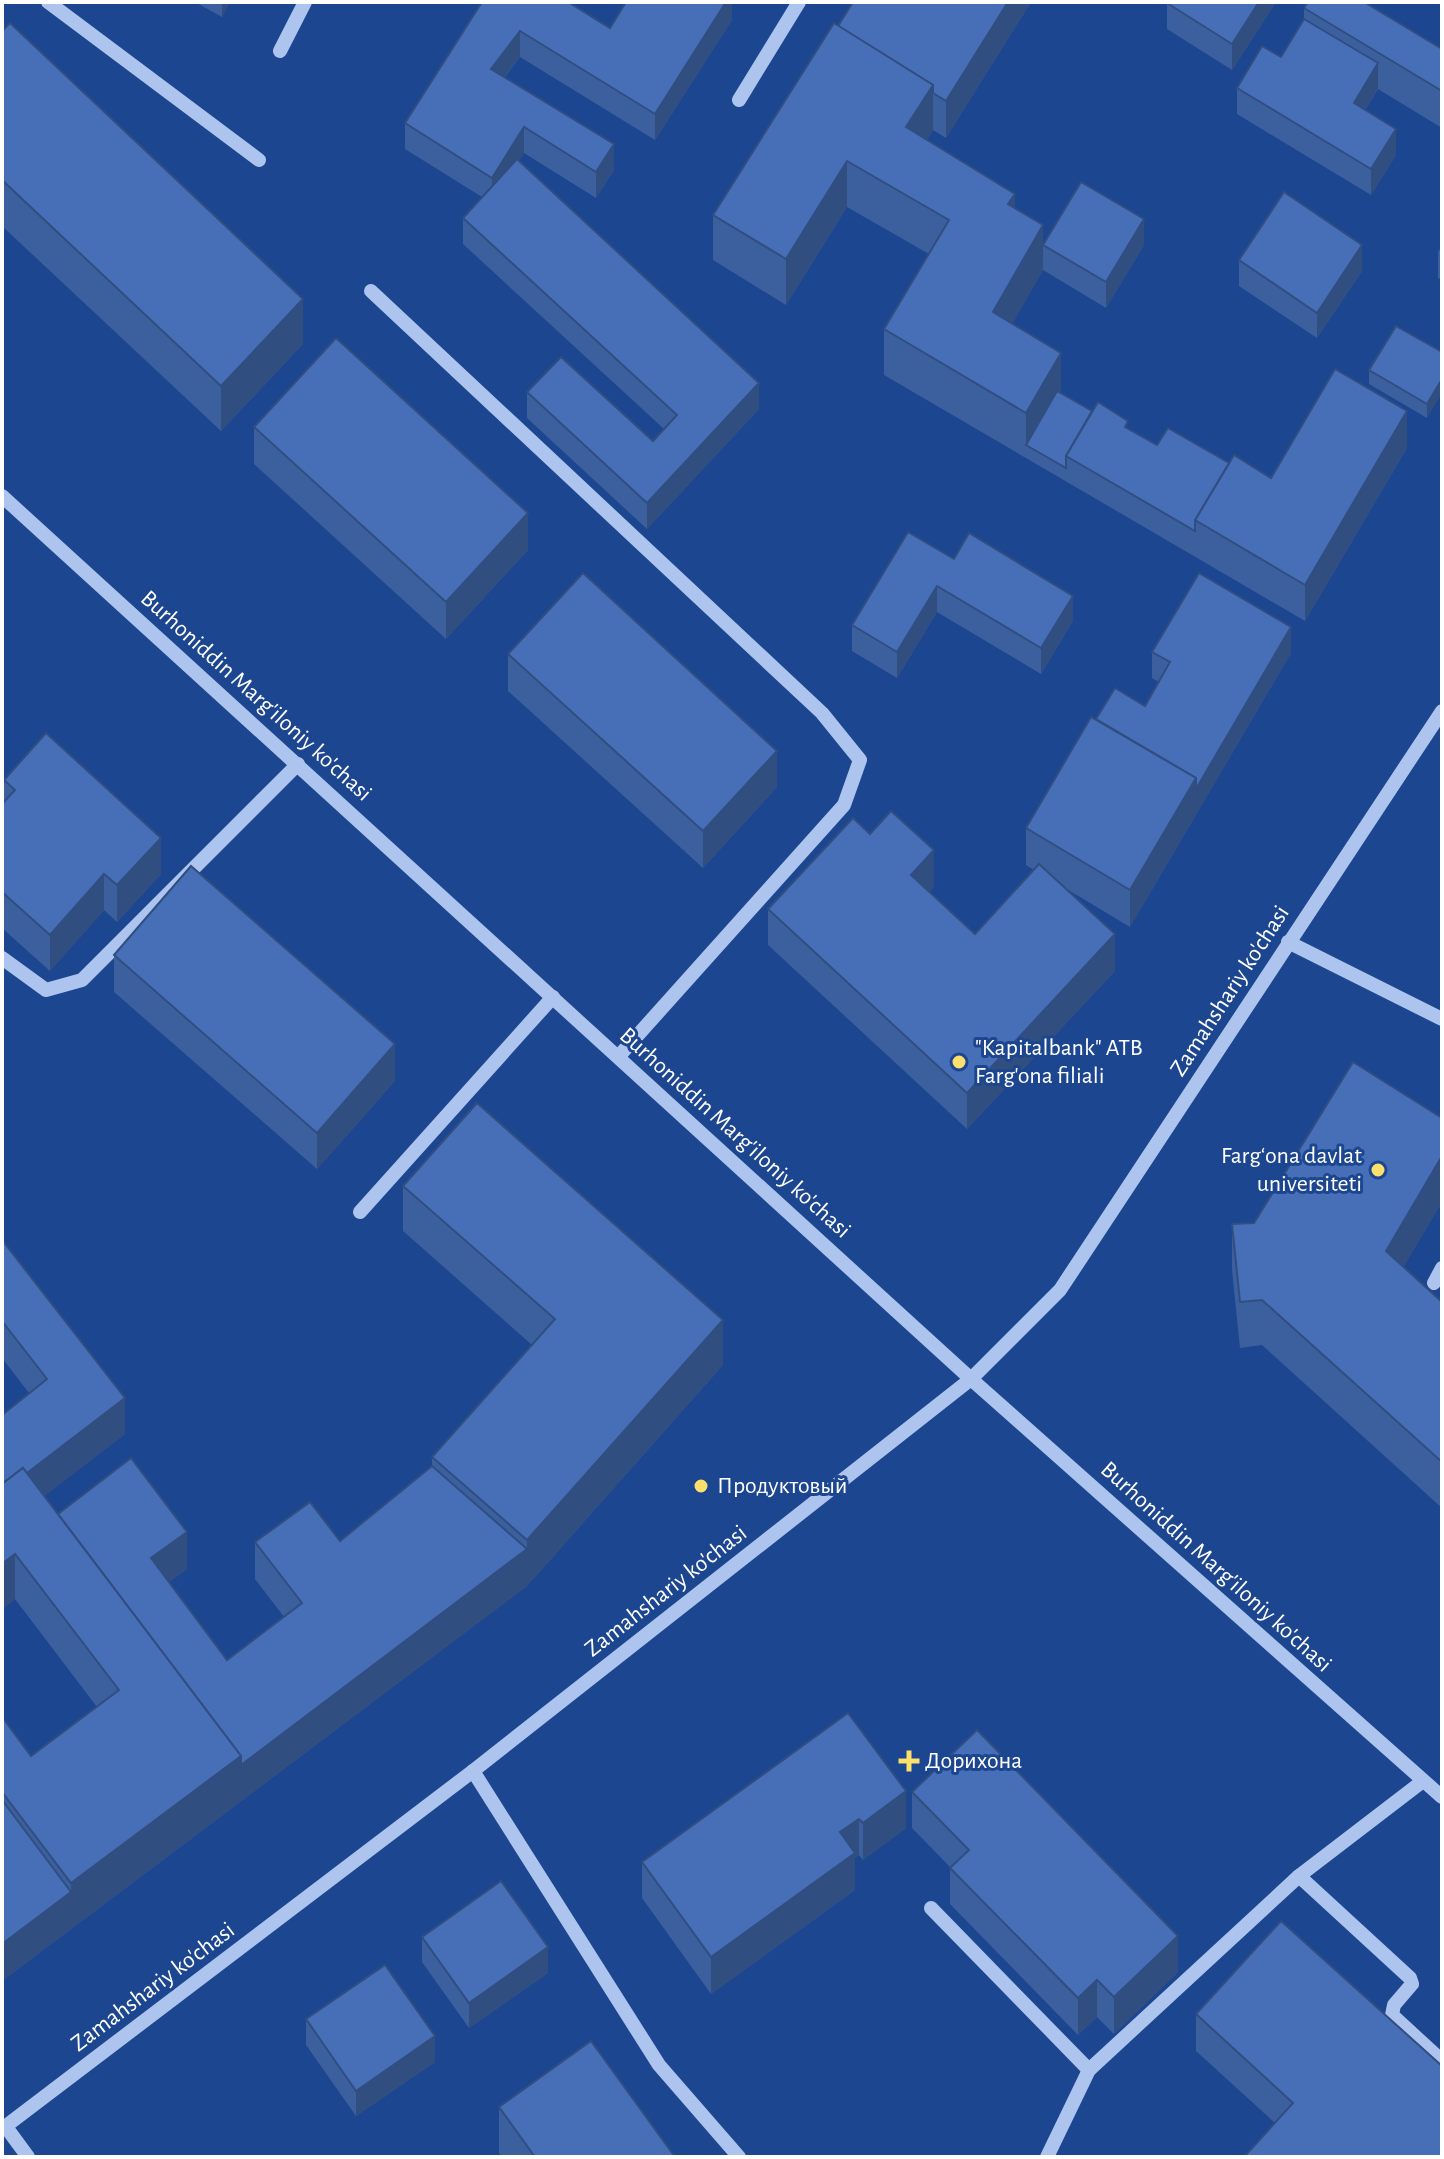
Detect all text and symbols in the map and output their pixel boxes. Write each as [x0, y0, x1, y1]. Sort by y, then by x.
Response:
street label: Burhoniddin Marg'iloniy ko'chasi [136, 586, 376, 806]
street label: Zamahshariy ko'chasi [1166, 901, 1294, 1081]
street label: Burhoniddin Marg'iloniy ko'chasi [615, 1023, 855, 1243]
place label: "Kapitalbank" АТB Farg'ona filiali [975, 1036, 1143, 1088]
marker: "Kapitalbank" АТB Farg'ona filiali [950, 1053, 968, 1071]
place label: Fargʻona davlat universiteti [1221, 1144, 1362, 1196]
marker: Fargʻona davlat universiteti [1369, 1161, 1387, 1179]
street label: Burhoniddin Marg'iloniy ko'chasi [1096, 1457, 1336, 1677]
place label: Продуктовый [717, 1474, 848, 1498]
marker: Продуктовый [692, 1477, 710, 1495]
street label: Zamahshariy ko'chasi [581, 1521, 751, 1661]
place label: Дорихона [925, 1749, 1022, 1773]
marker: Дорихона [900, 1752, 918, 1770]
street label: Zamahshariy ko'chasi [67, 1918, 239, 2056]

